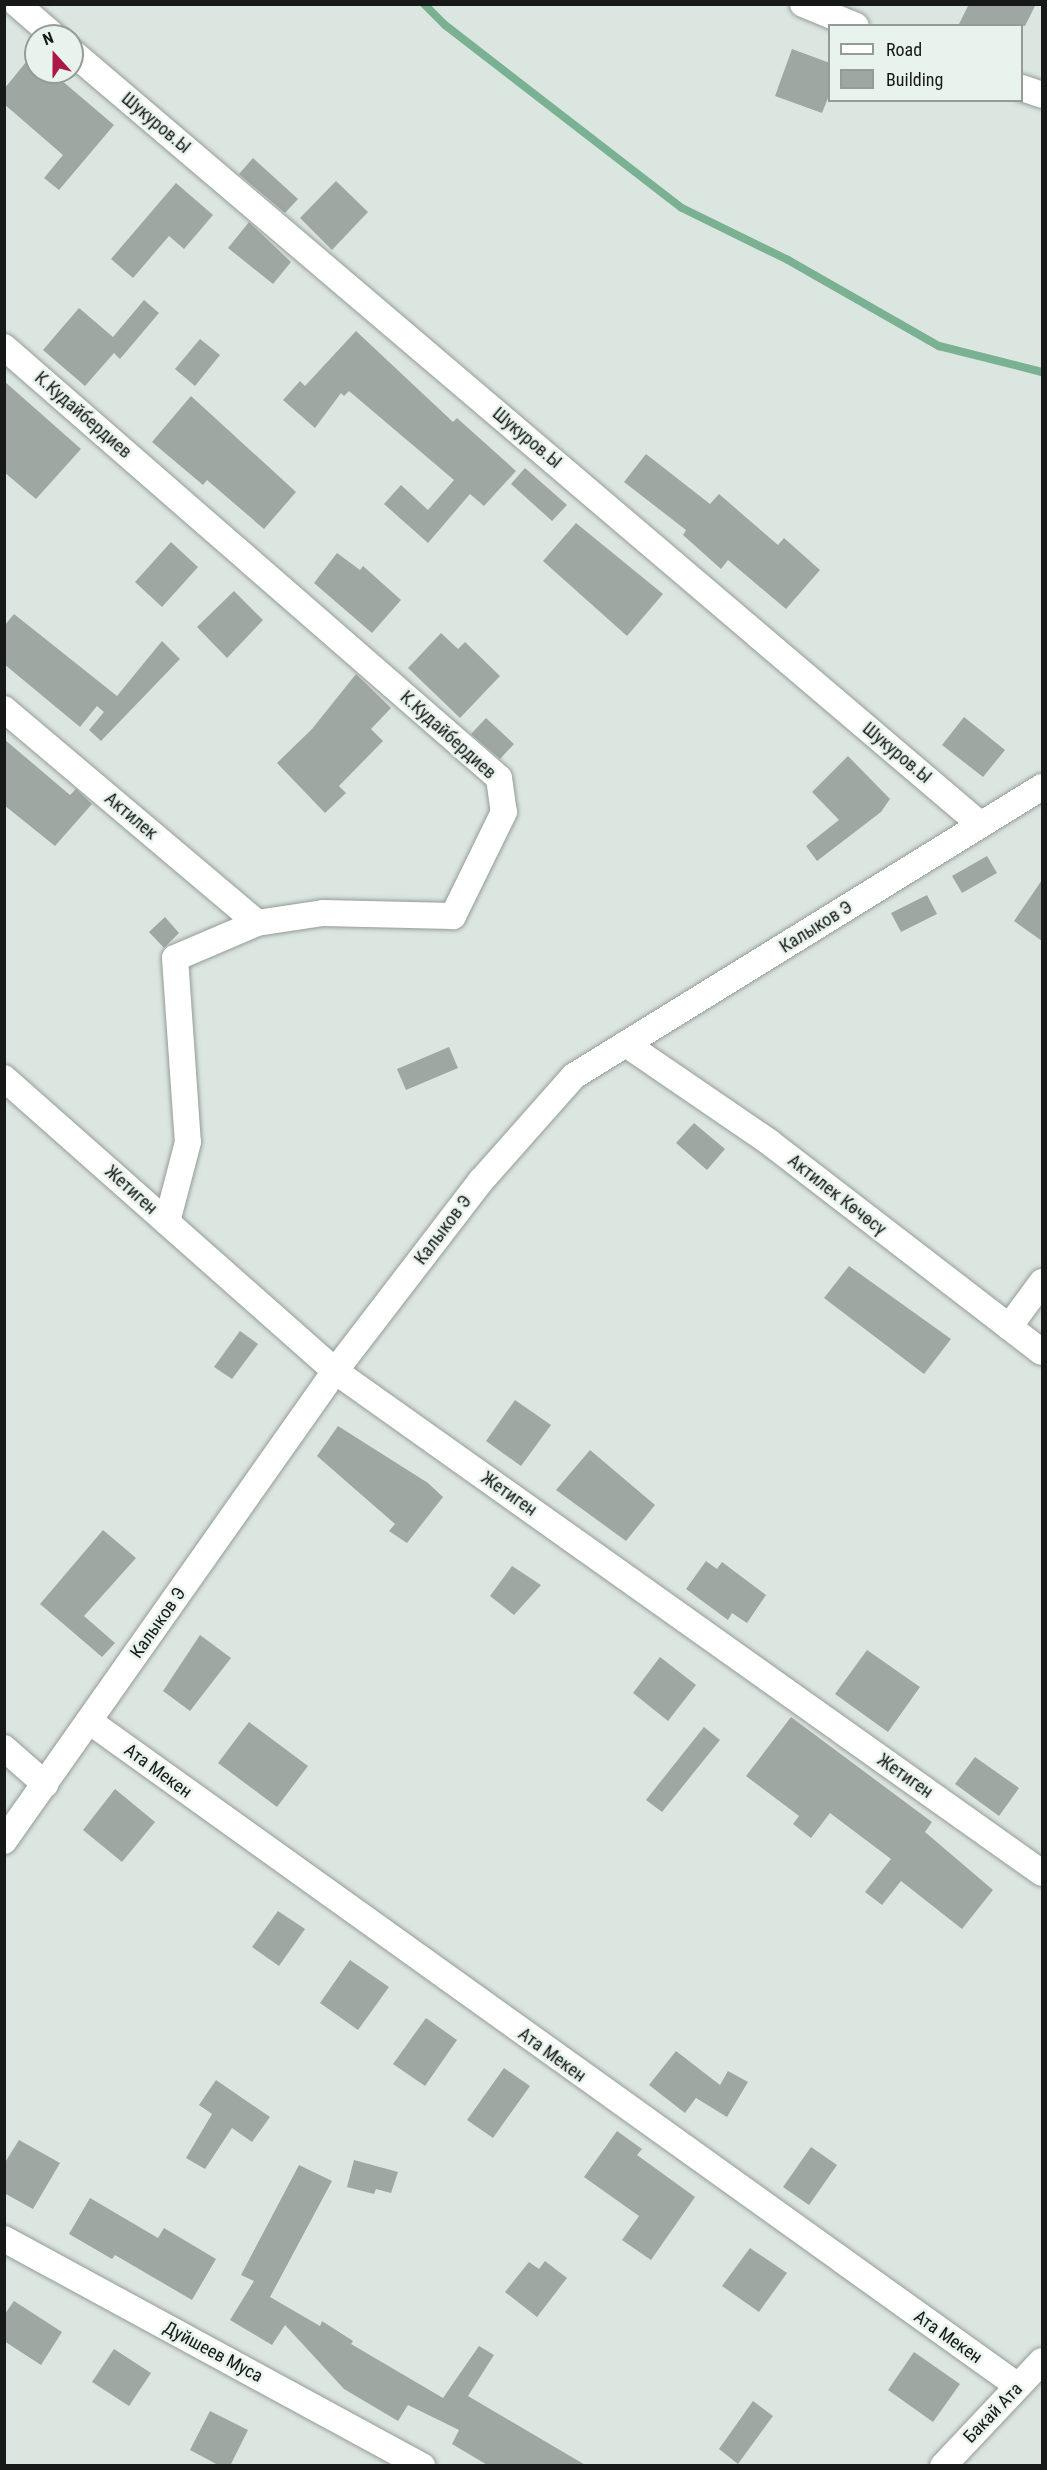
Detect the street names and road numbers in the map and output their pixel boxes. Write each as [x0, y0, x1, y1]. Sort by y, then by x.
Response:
street label: Шукуров.Ы [117, 88, 195, 158]
street label: К.Кудайбердиев [30, 367, 136, 463]
street label: Шукуров.Ы [488, 403, 566, 473]
street label: К.Кудайбердиев [396, 686, 500, 784]
street label: Шукуров.Ы [858, 718, 936, 788]
street label: Актилек [100, 788, 162, 844]
street label: Калыков Э [776, 896, 856, 958]
street label: Актилек Көчөсү [783, 1150, 891, 1240]
street label: Жетиген [100, 1161, 162, 1219]
street label: Калыков Э [410, 1191, 476, 1269]
street label: Жетиген [477, 1467, 541, 1521]
street label: Калыков Э [126, 1583, 190, 1663]
street label: Ата Мекен [120, 1739, 196, 1803]
street label: Жетиген [873, 1749, 937, 1803]
street label: Ата Мекен [514, 2023, 590, 2087]
street label: Ата Мекен [910, 2306, 986, 2368]
street label: Дуйшеев Муса [160, 2317, 266, 2387]
street label: Бакай Ата [959, 2378, 1027, 2448]

